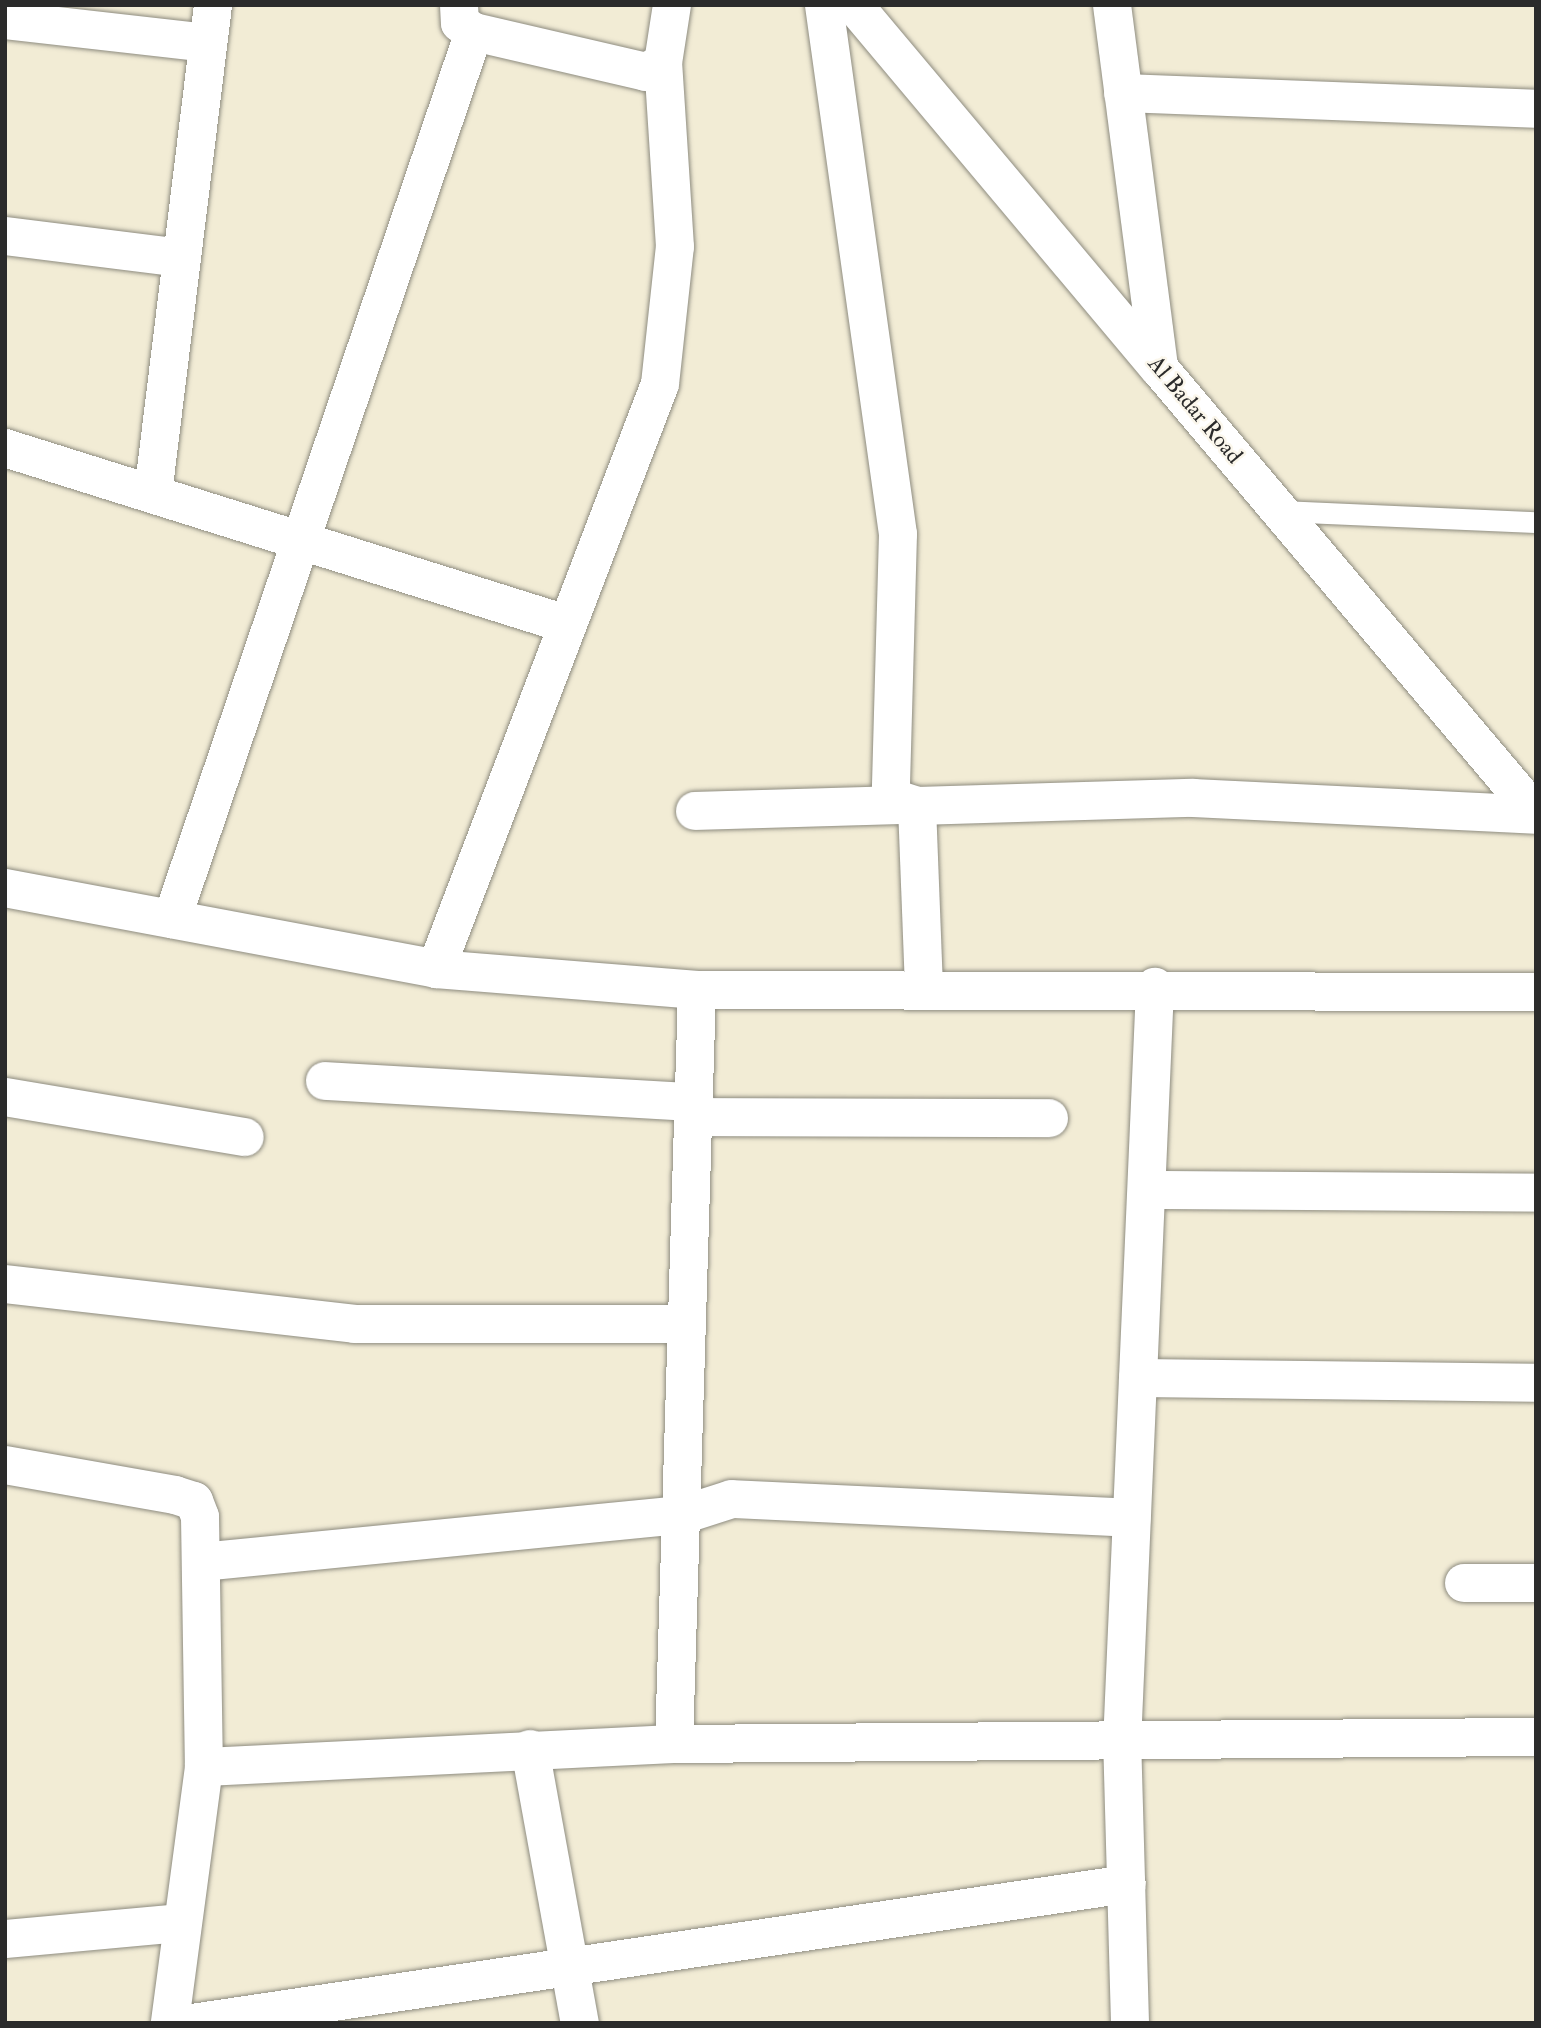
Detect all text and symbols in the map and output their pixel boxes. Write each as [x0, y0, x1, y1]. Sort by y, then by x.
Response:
street label: Al Badar Road [1142, 351, 1248, 469]

